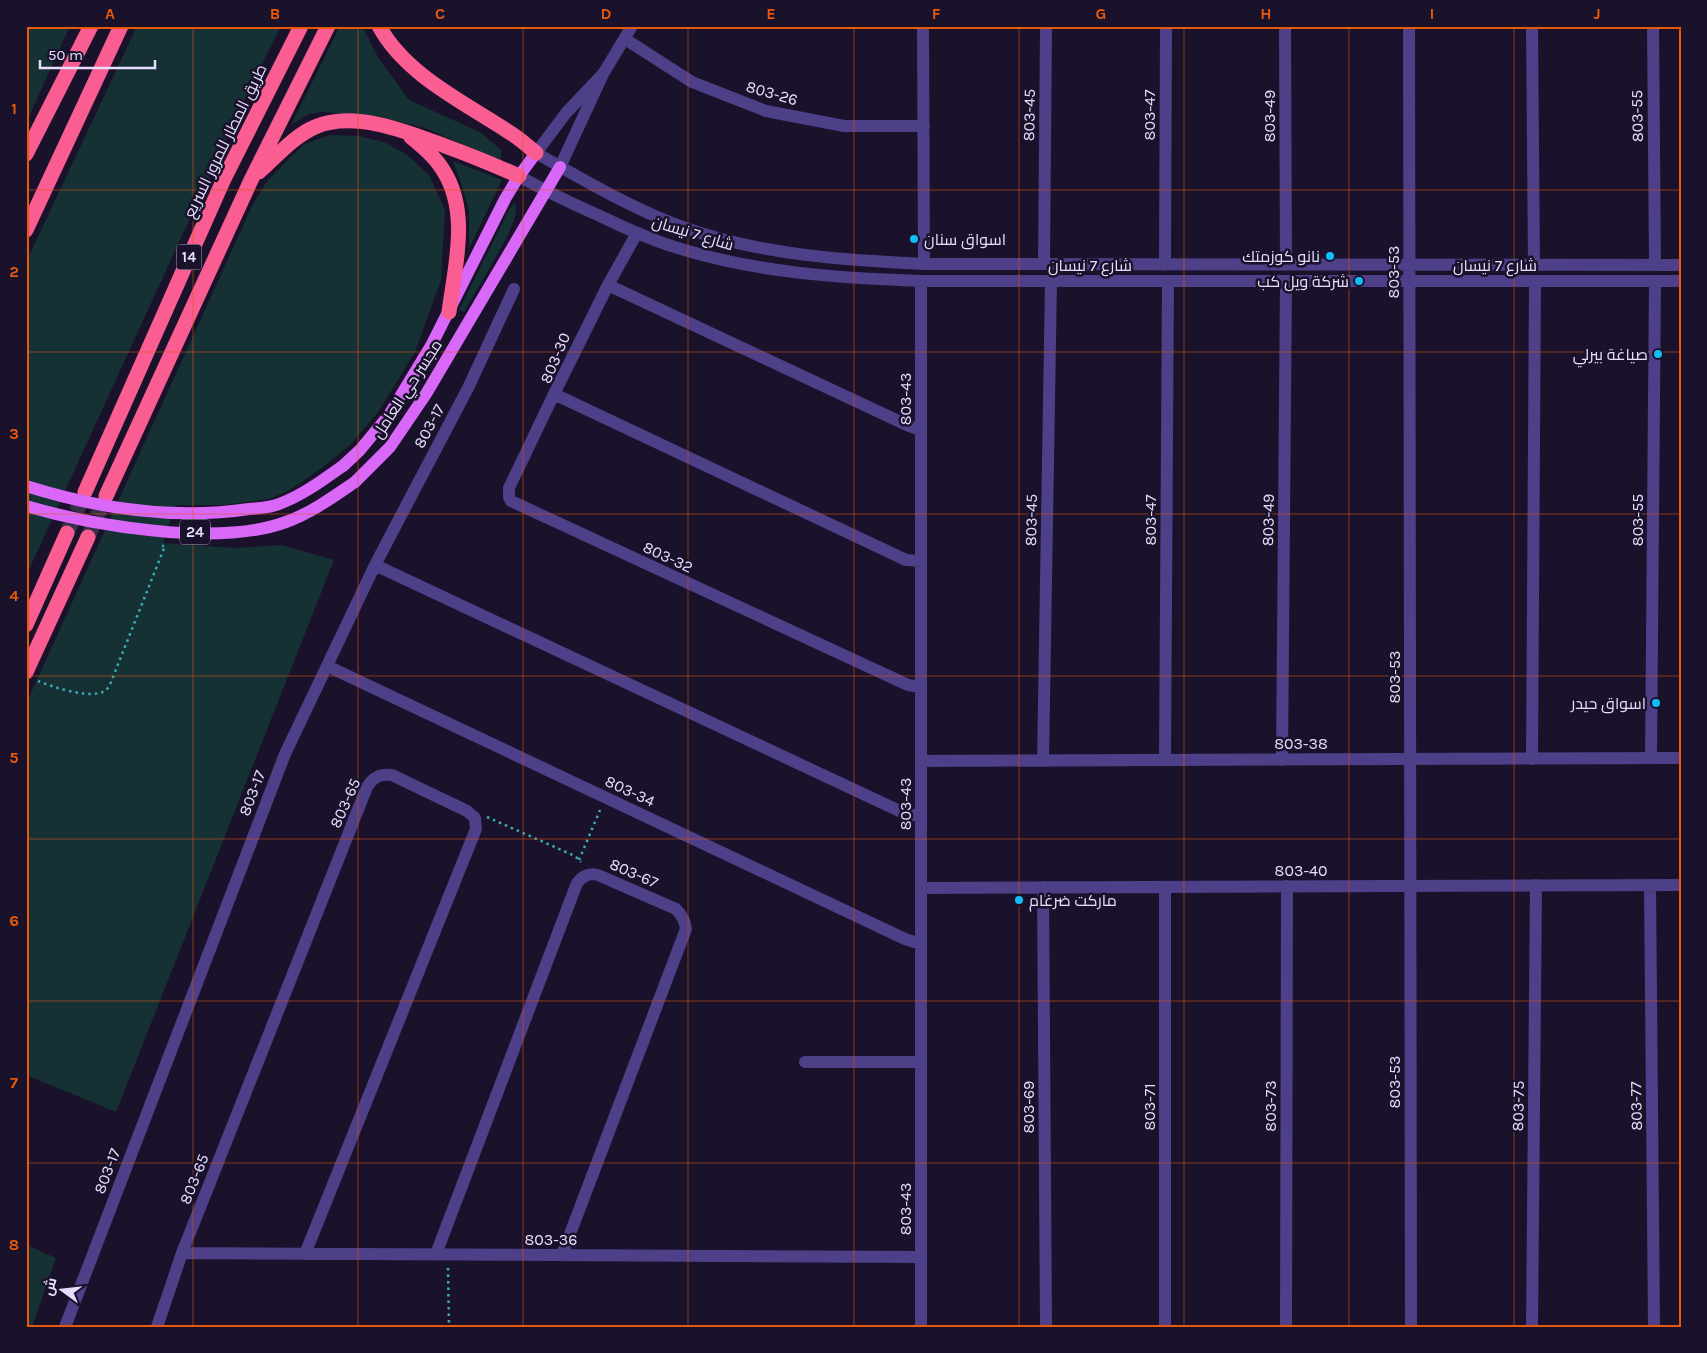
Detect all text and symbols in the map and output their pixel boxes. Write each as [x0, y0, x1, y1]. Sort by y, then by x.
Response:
text: A [105, 4, 115, 23]
text: B [270, 4, 280, 23]
text: C [435, 4, 445, 23]
text: D [601, 4, 612, 23]
text: E [766, 4, 776, 23]
text: F [932, 4, 941, 23]
text: G [1096, 4, 1106, 23]
text: H [1260, 4, 1272, 23]
text: I [1430, 4, 1434, 23]
text: J [1593, 4, 1601, 23]
scale bar [40, 38, 155, 70]
text: 50 m [48, 46, 83, 64]
street label: طريق المطار للمرور السريع [179, 61, 272, 222]
street label: 803-26 [744, 77, 800, 109]
street label: 803-45 [1019, 89, 1039, 141]
street label: 803-47 [1140, 89, 1159, 140]
street label: 803-49 [1260, 90, 1279, 142]
street label: 803-55 [1627, 90, 1647, 142]
text: 1 [11, 99, 17, 118]
street label: شارع 7 نيسان [649, 212, 736, 256]
place label: اسواق سنان [924, 230, 1006, 250]
marker: اسواق سنان [908, 233, 920, 245]
road number: 14 [176, 244, 202, 270]
street label: 803-53 [1384, 246, 1403, 298]
place label: نانو كوزمتك [1242, 247, 1320, 266]
marker: نانو كوزمتك [1324, 250, 1336, 262]
street label: شارع 7 نيسان [1048, 256, 1132, 277]
street label: شارع 7 نيسان [1453, 256, 1537, 277]
text: 2 [9, 262, 19, 281]
place label: شركة ويل كب [1257, 272, 1349, 292]
marker: شركة ويل كب [1353, 275, 1365, 287]
street label: 803-30 [536, 330, 574, 386]
street label: مجسر حي العامل [368, 336, 449, 444]
place label: صياغة بيرلي [1573, 345, 1648, 368]
marker: صياغة بيرلي [1652, 348, 1664, 360]
street label: 803-43 [896, 373, 915, 425]
street label: 803-17 [410, 400, 449, 451]
text: 3 [9, 424, 19, 443]
street label: 803-45 [1021, 494, 1041, 546]
street label: 803-47 [1141, 494, 1160, 545]
street label: 803-49 [1258, 494, 1278, 546]
street label: 803-55 [1628, 494, 1647, 546]
road number: 24 [180, 520, 210, 544]
street label: 803-32 [640, 537, 696, 577]
text: 4 [9, 586, 19, 605]
street label: 803-53 [1385, 651, 1404, 703]
place label: اسواق حيدر [1570, 694, 1646, 714]
marker: اسواق حيدر [1650, 697, 1662, 709]
street label: 803-38 [1274, 734, 1328, 753]
text: 5 [9, 748, 19, 767]
street label: 803-17 [235, 767, 269, 818]
street label: 803-34 [602, 771, 658, 811]
street label: 803-65 [326, 775, 364, 831]
street label: 803-43 [896, 778, 915, 830]
street label: 803-67 [607, 854, 662, 892]
street label: 803-40 [1275, 861, 1327, 880]
place label: ماركت ضرغام [1029, 891, 1117, 912]
marker: ماركت ضرغام [1013, 894, 1025, 906]
text: 6 [9, 911, 19, 930]
street label: 803-53 [1385, 1056, 1404, 1108]
text: 7 [10, 1073, 18, 1092]
street label: 803-73 [1261, 1080, 1280, 1132]
street label: 803-75 [1508, 1080, 1528, 1132]
street label: 803-69 [1019, 1081, 1038, 1133]
street label: 803-77 [1626, 1081, 1646, 1131]
street label: 803-71 [1140, 1083, 1159, 1131]
street label: 803-17 [90, 1145, 124, 1196]
street label: 803-65 [175, 1151, 213, 1207]
street label: 803-43 [896, 1183, 915, 1235]
street label: 803-36 [525, 1230, 577, 1249]
text: 8 [9, 1235, 19, 1254]
north arrow [38, 1266, 88, 1316]
text: ش [39, 1276, 60, 1298]

